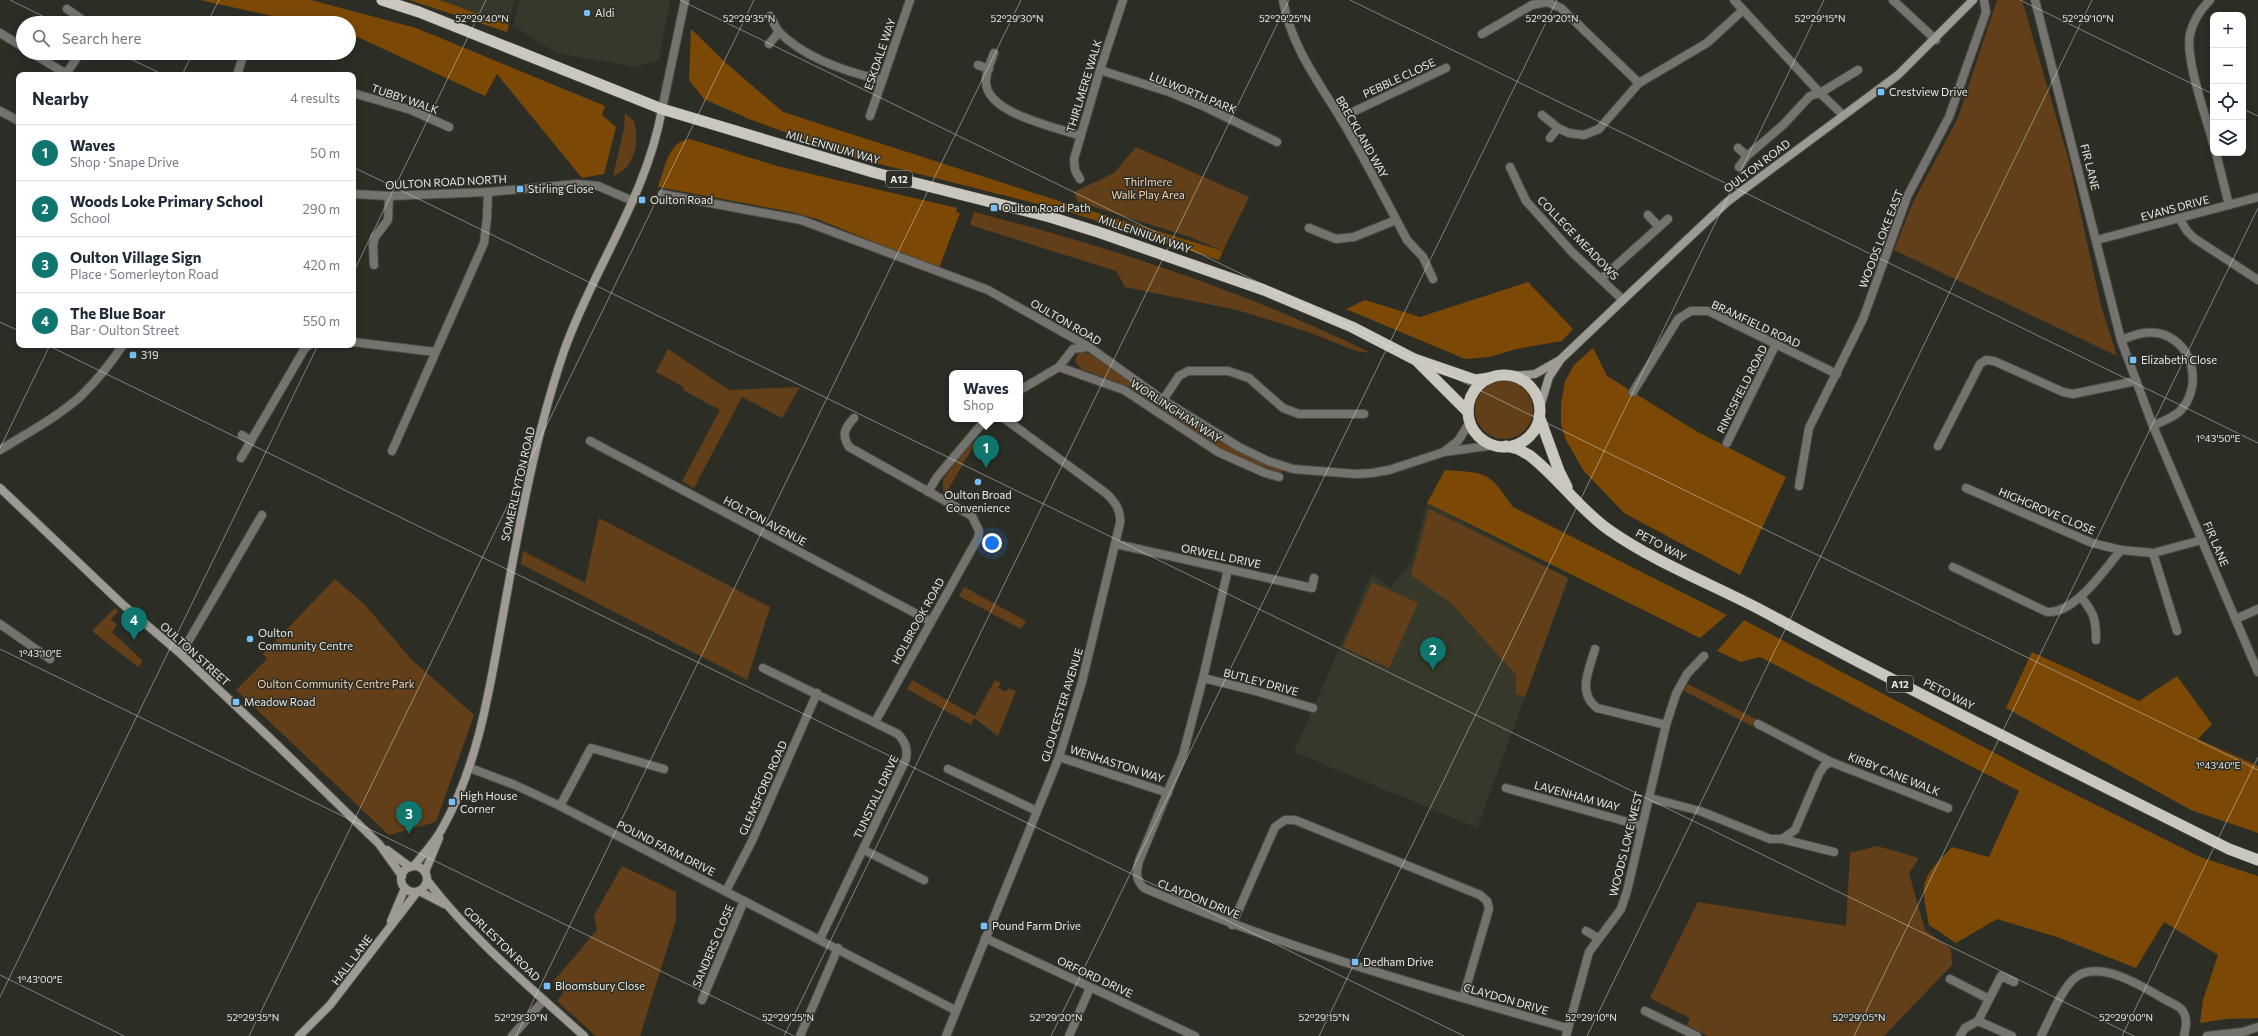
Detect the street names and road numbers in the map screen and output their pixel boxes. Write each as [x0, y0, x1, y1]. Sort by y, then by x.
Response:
street label: ESKDALE WAY [861, 16, 898, 91]
street label: THIRLMERE WALK [1063, 37, 1104, 134]
street label: PEBBLE CLOSE [1361, 55, 1437, 100]
street label: LULWORTH PARK [1148, 69, 1239, 116]
street label: TUBBY WALK [370, 81, 441, 116]
street label: BRECKLAND WAY [1334, 93, 1391, 180]
street label: MILLENNIUM WAY [785, 127, 882, 166]
street label: OULTON ROAD [1721, 136, 1793, 195]
street label: FIR LANE [2078, 142, 2103, 192]
road number: A12 [886, 171, 912, 187]
street label: OULTON ROAD NORTH [385, 172, 507, 191]
street label: WOODS LOKE EAST [1856, 188, 1905, 290]
street label: EVANS DRIVE [2139, 192, 2211, 223]
street label: COLLEGE MEADOWS [1535, 193, 1622, 282]
street label: MILLENNIUM WAY [1097, 212, 1193, 255]
street label: OULTON ROAD [1028, 296, 1104, 347]
street label: BRAMFIELD ROAD [1710, 297, 1803, 350]
street label: RINGSFIELD ROAD [1714, 343, 1769, 435]
street label: WORLINGHAM WAY [1128, 376, 1224, 445]
street label: SOMERLEYTON ROAD [498, 425, 537, 543]
street label: HIGHGROVE CLOSE [1997, 484, 2097, 537]
street label: HOLTON AVENUE [721, 493, 809, 548]
street label: FIR LANE [2201, 519, 2232, 568]
street label: PETO WAY [1634, 526, 1689, 563]
street label: ORWELL DRIVE [1180, 541, 1262, 570]
street label: HOLBROOK ROAD [888, 575, 947, 666]
street label: OULTON STREET [158, 619, 233, 688]
street label: GLOUCESTER AVENUE [1038, 646, 1085, 763]
street label: BUTLEY DRIVE [1222, 665, 1300, 698]
street label: PETO WAY [1922, 675, 1977, 712]
road number: A12 [1887, 676, 1913, 692]
street label: GLEMSFORD ROAD [736, 738, 789, 837]
street label: WENHASTON WAY [1068, 742, 1166, 785]
street label: KIRBY CANE WALK [1846, 749, 1943, 798]
street label: TUNSTALL DRIVE [850, 753, 901, 841]
street label: LAVENHAM WAY [1533, 778, 1621, 813]
street label: WOODS LOKE WEST [1606, 790, 1645, 898]
street label: POUND FARM DRIVE [615, 817, 718, 878]
street label: CLAYDON DRIVE [1156, 876, 1242, 921]
street label: SANDERS CLOSE [689, 903, 736, 989]
street label: GORLESTON ROAD [461, 904, 543, 983]
street label: HALL LANE [329, 932, 375, 987]
street label: ORFORD DRIVE [1055, 953, 1135, 1000]
street label: CLAYDON DRIVE [1462, 980, 1550, 1017]

